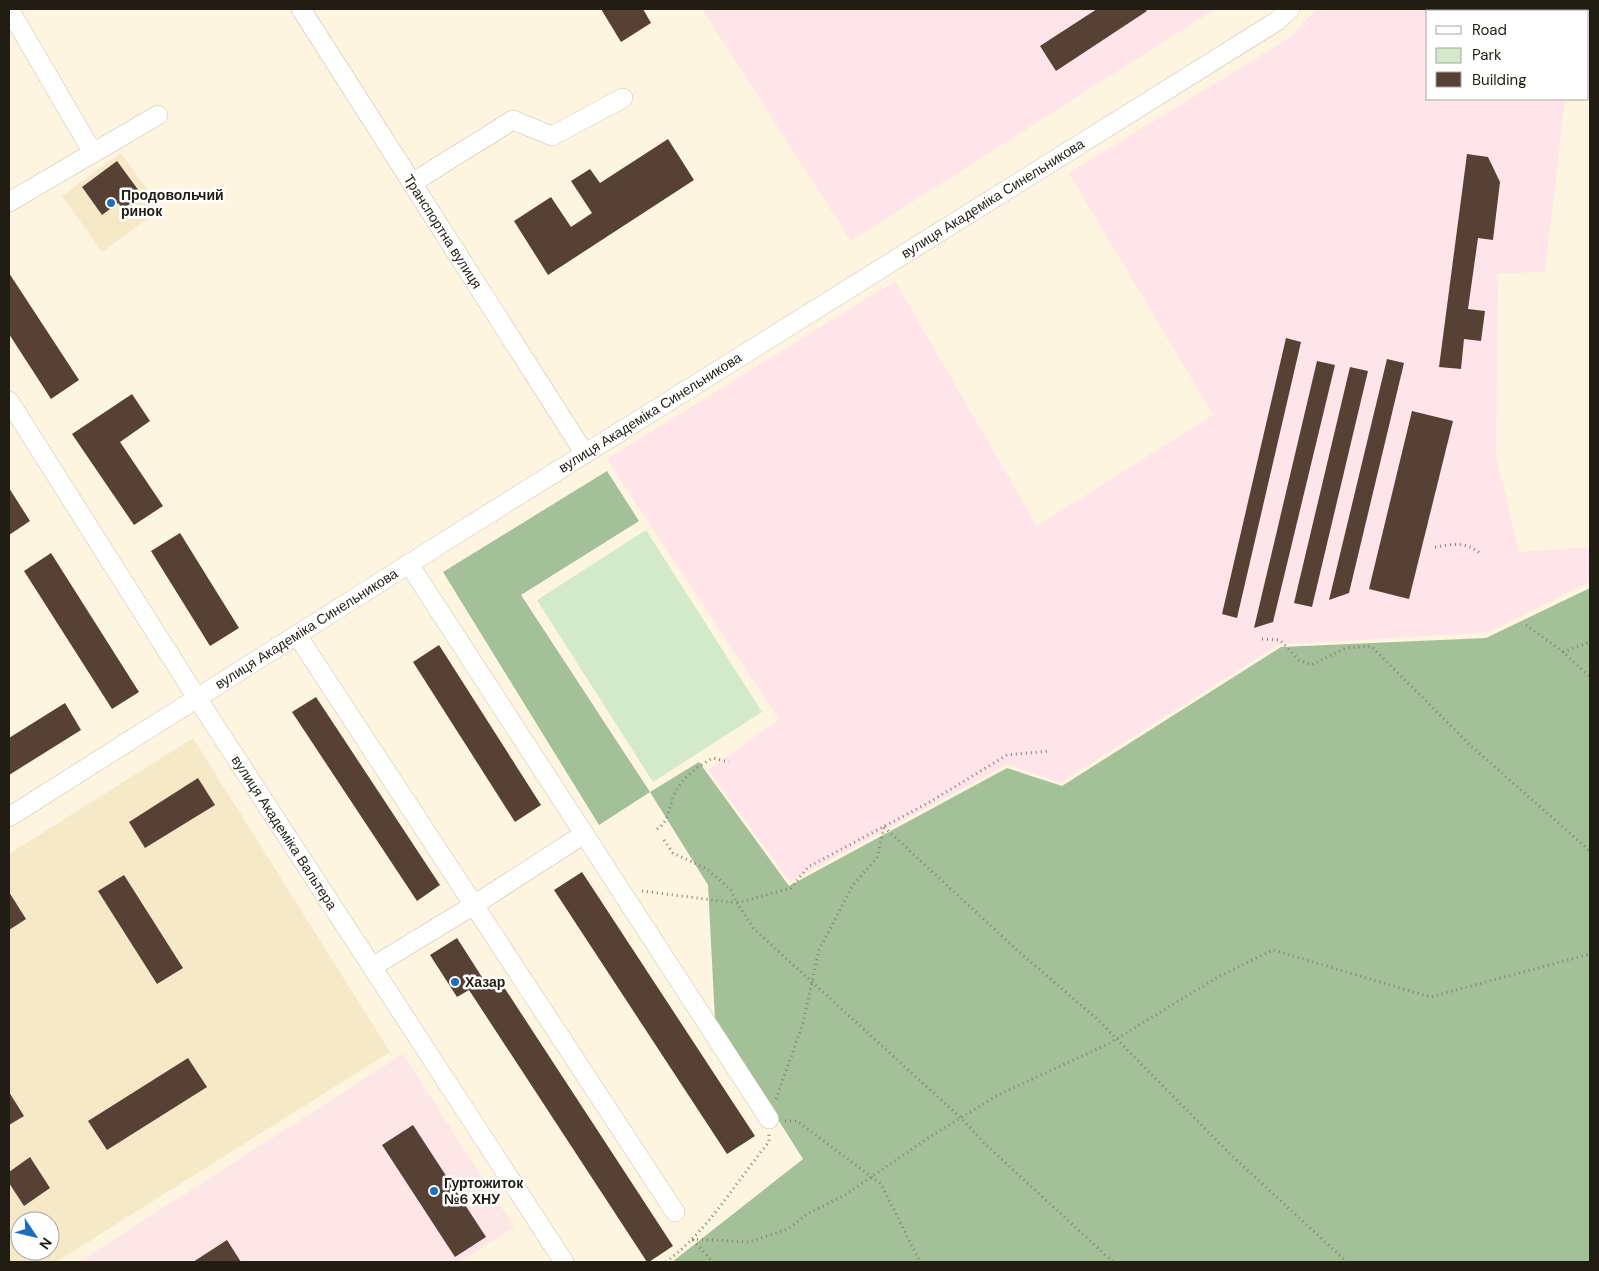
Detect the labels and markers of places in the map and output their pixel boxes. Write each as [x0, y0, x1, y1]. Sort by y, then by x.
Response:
place label: Продовольчий ринок [121, 186, 224, 220]
marker: Продовольчий ринок [105, 197, 117, 209]
place label: Хазар [465, 973, 505, 991]
marker: Хазар [449, 976, 461, 988]
place label: Гуртожиток №6 ХНУ [444, 1174, 524, 1208]
marker: Гуртожиток №6 ХНУ [428, 1185, 440, 1197]

